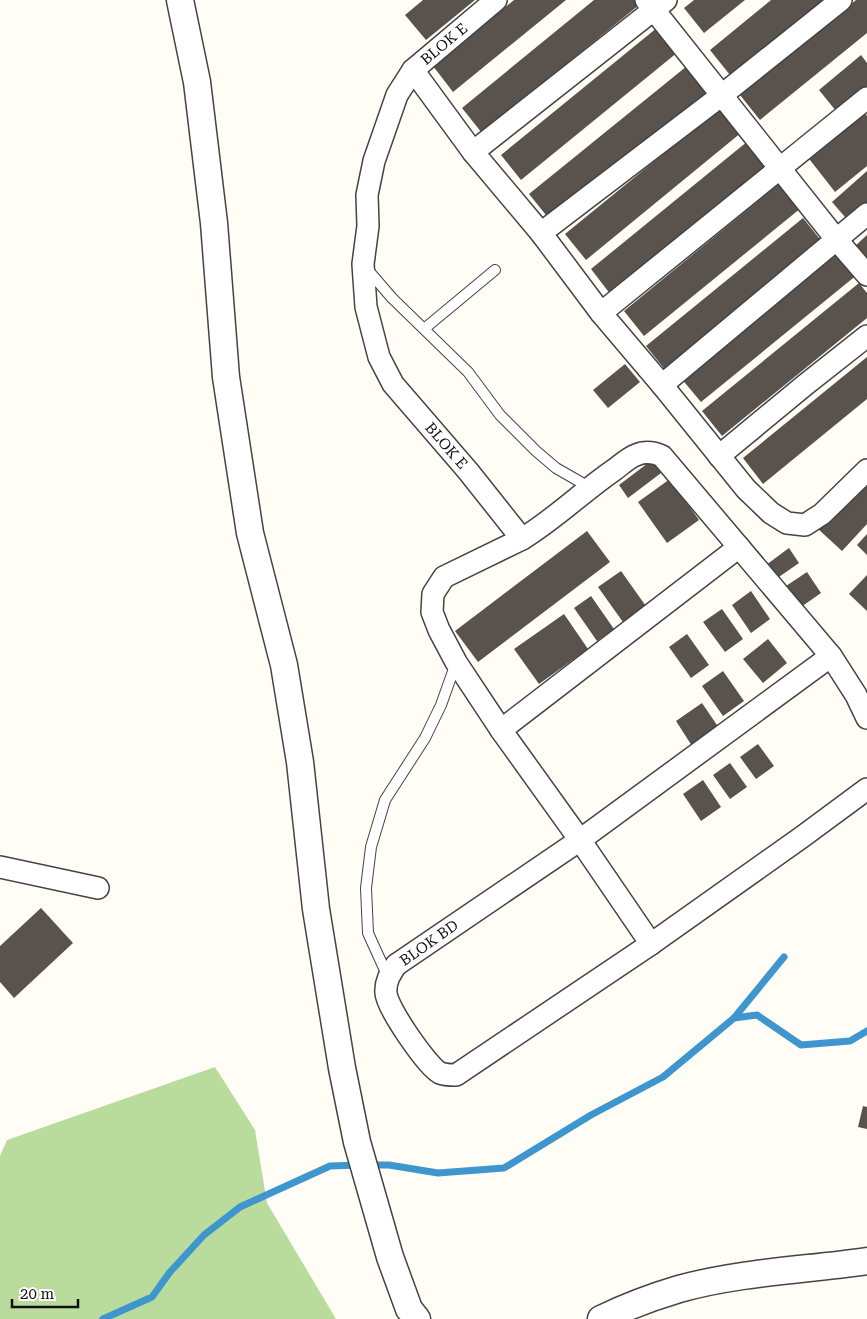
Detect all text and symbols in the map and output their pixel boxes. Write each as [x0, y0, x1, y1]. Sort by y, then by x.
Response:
street label: BLOK E [417, 19, 471, 69]
street label: BLOK E [421, 419, 471, 473]
street label: BLOK BD [396, 916, 462, 970]
scale bar [12, 1276, 79, 1308]
text: 20 m [20, 1285, 55, 1303]

